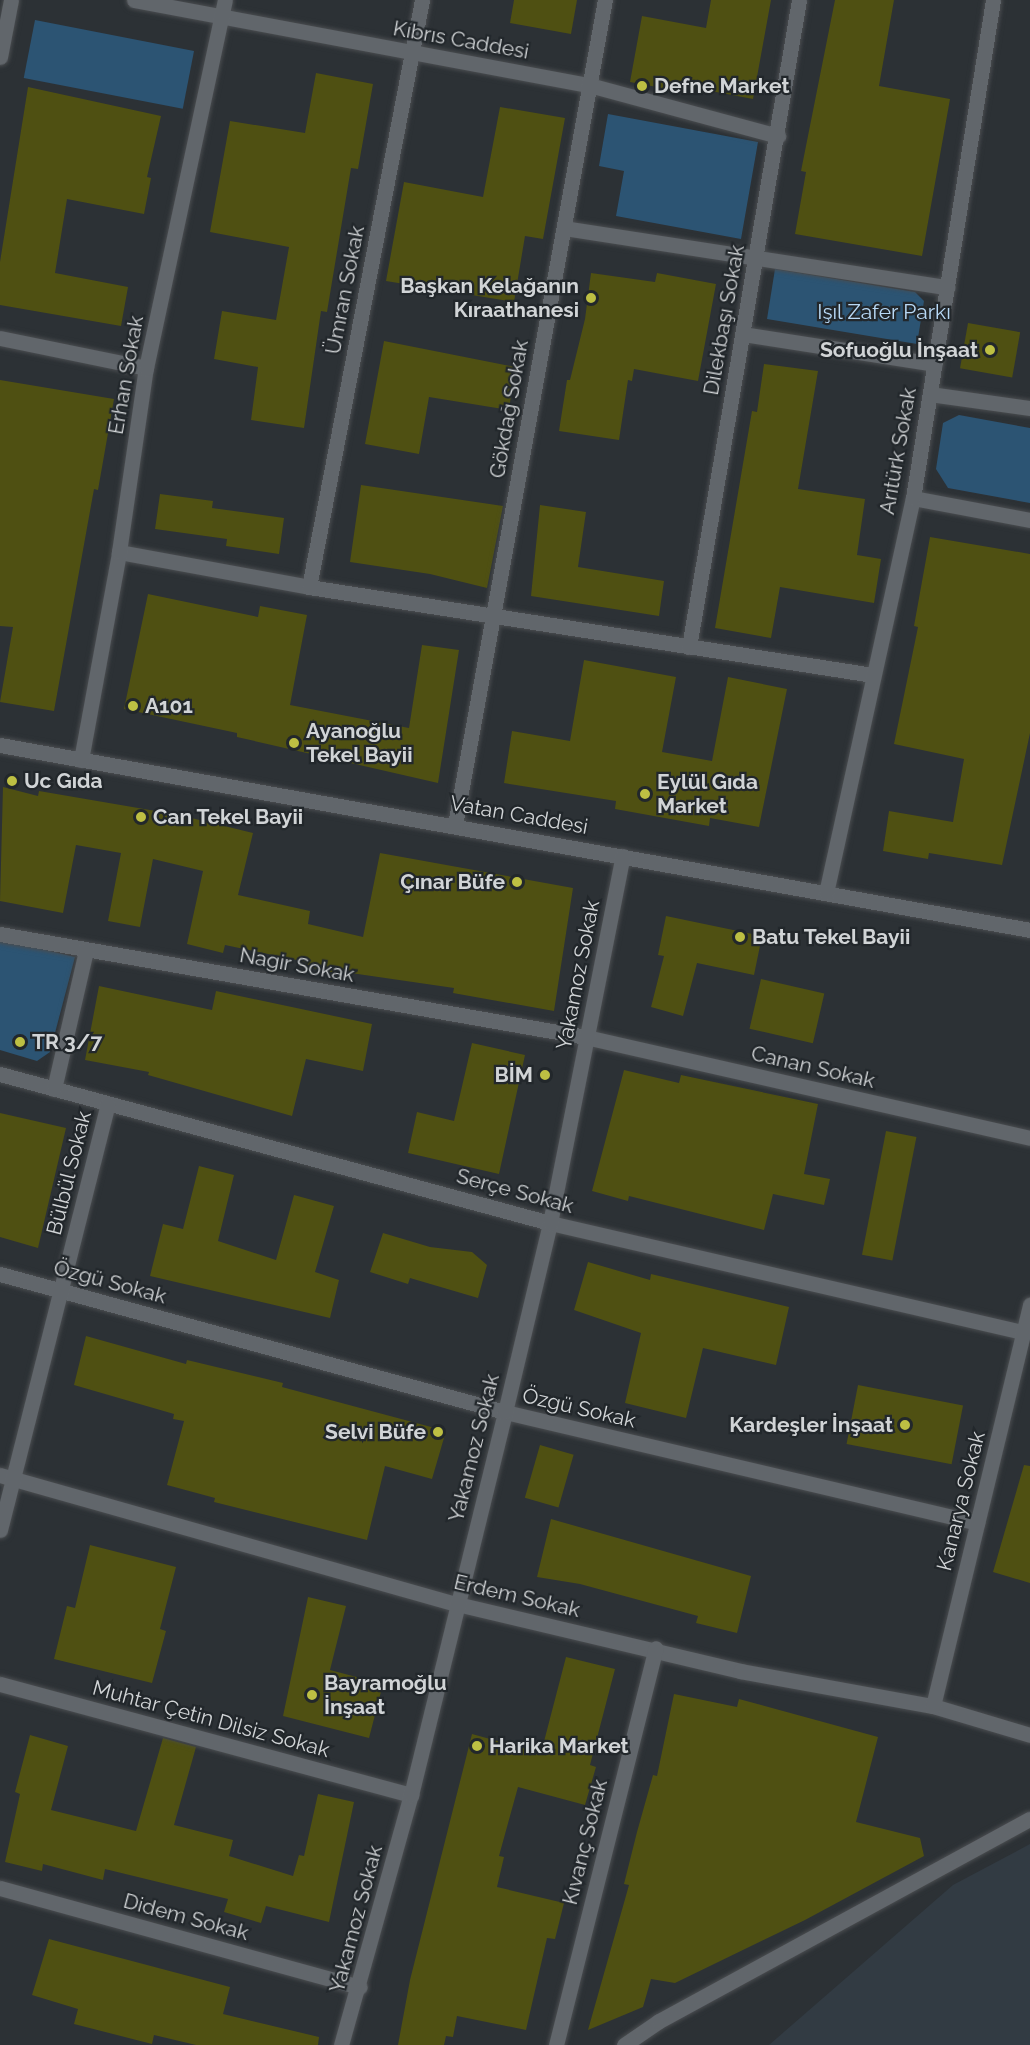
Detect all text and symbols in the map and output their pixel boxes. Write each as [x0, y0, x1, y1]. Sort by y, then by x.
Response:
street label: Kıbrıs Caddesi [391, 16, 531, 64]
place label: Defne Market [654, 73, 790, 99]
marker: Defne Market [635, 79, 649, 93]
street label: Ümran Sokak [320, 224, 370, 356]
street label: Dilekbaşı Sokak [698, 243, 750, 397]
place label: Başkan Kelağanın Kıraathanesi [400, 273, 579, 323]
marker: Başkan Kelağanın Kıraathanesi [584, 291, 598, 305]
park label: Işıl Zafer Parkı [817, 299, 951, 325]
street label: Erhan Sokak [103, 314, 149, 436]
place label: Sofuoğlu İnşaat [820, 337, 978, 363]
street label: Gökdağ Sokak [484, 338, 534, 480]
marker: Sofuoğlu İnşaat [983, 343, 997, 357]
street label: Arıtürk Sokak [874, 386, 922, 516]
place label: A101 [145, 693, 193, 719]
marker: A101 [126, 699, 140, 713]
place label: Ayanoğlu Tekel Bayii [306, 718, 413, 768]
marker: Ayanoğlu Tekel Bayii [287, 736, 301, 750]
place label: Uc Gıda [24, 768, 103, 794]
place label: Eylül Gıda Market [657, 769, 759, 819]
marker: Uc Gıda [5, 774, 19, 788]
marker: Eylül Gıda Market [638, 787, 652, 801]
street label: Vatan Caddesi [448, 790, 590, 840]
place label: Can Tekel Bayii [153, 804, 304, 830]
marker: Can Tekel Bayii [134, 810, 148, 824]
place label: Çınar Büfe [400, 869, 505, 895]
marker: Çınar Büfe [510, 875, 524, 889]
street label: Yakamoz Sokak [551, 898, 605, 1052]
place label: Batu Tekel Bayii [752, 924, 911, 950]
marker: Batu Tekel Bayii [733, 930, 747, 944]
street label: Nagir Sokak [237, 942, 357, 988]
place label: TR 3/7 [32, 1029, 102, 1055]
marker: TR 3/7 [13, 1035, 27, 1049]
street label: Canan Sokak [749, 1041, 877, 1093]
place label: BİM [495, 1062, 533, 1088]
marker: BİM [538, 1068, 552, 1082]
street label: Bülbül Sokak [41, 1108, 97, 1238]
street label: Serçe Sokak [454, 1163, 576, 1219]
street label: Özgü Sokak [51, 1255, 169, 1309]
street label: Yakamoz Sokak [443, 1371, 505, 1525]
street label: Özgü Sokak [520, 1383, 638, 1433]
place label: Kardeşler İnşaat [729, 1412, 893, 1438]
marker: Kardeşler İnşaat [898, 1418, 912, 1432]
place label: Selvi Büfe [325, 1419, 426, 1445]
marker: Selvi Büfe [431, 1425, 445, 1439]
street label: Kanarya Sokak [932, 1429, 990, 1573]
street label: Erdem Sokak [451, 1569, 583, 1623]
place label: Bayramoğlu İnşaat [324, 1670, 447, 1720]
street label: Muhtar Çetin Dilsiz Sokak [90, 1675, 332, 1763]
marker: Bayramoğlu İnşaat [305, 1688, 319, 1702]
place label: Harika Market [489, 1733, 629, 1759]
marker: Harika Market [470, 1739, 484, 1753]
street label: Kıvanç Sokak [557, 1777, 613, 1907]
street label: Yakamoz Sokak [324, 1842, 388, 1996]
street label: Didem Sokak [121, 1888, 251, 1946]

